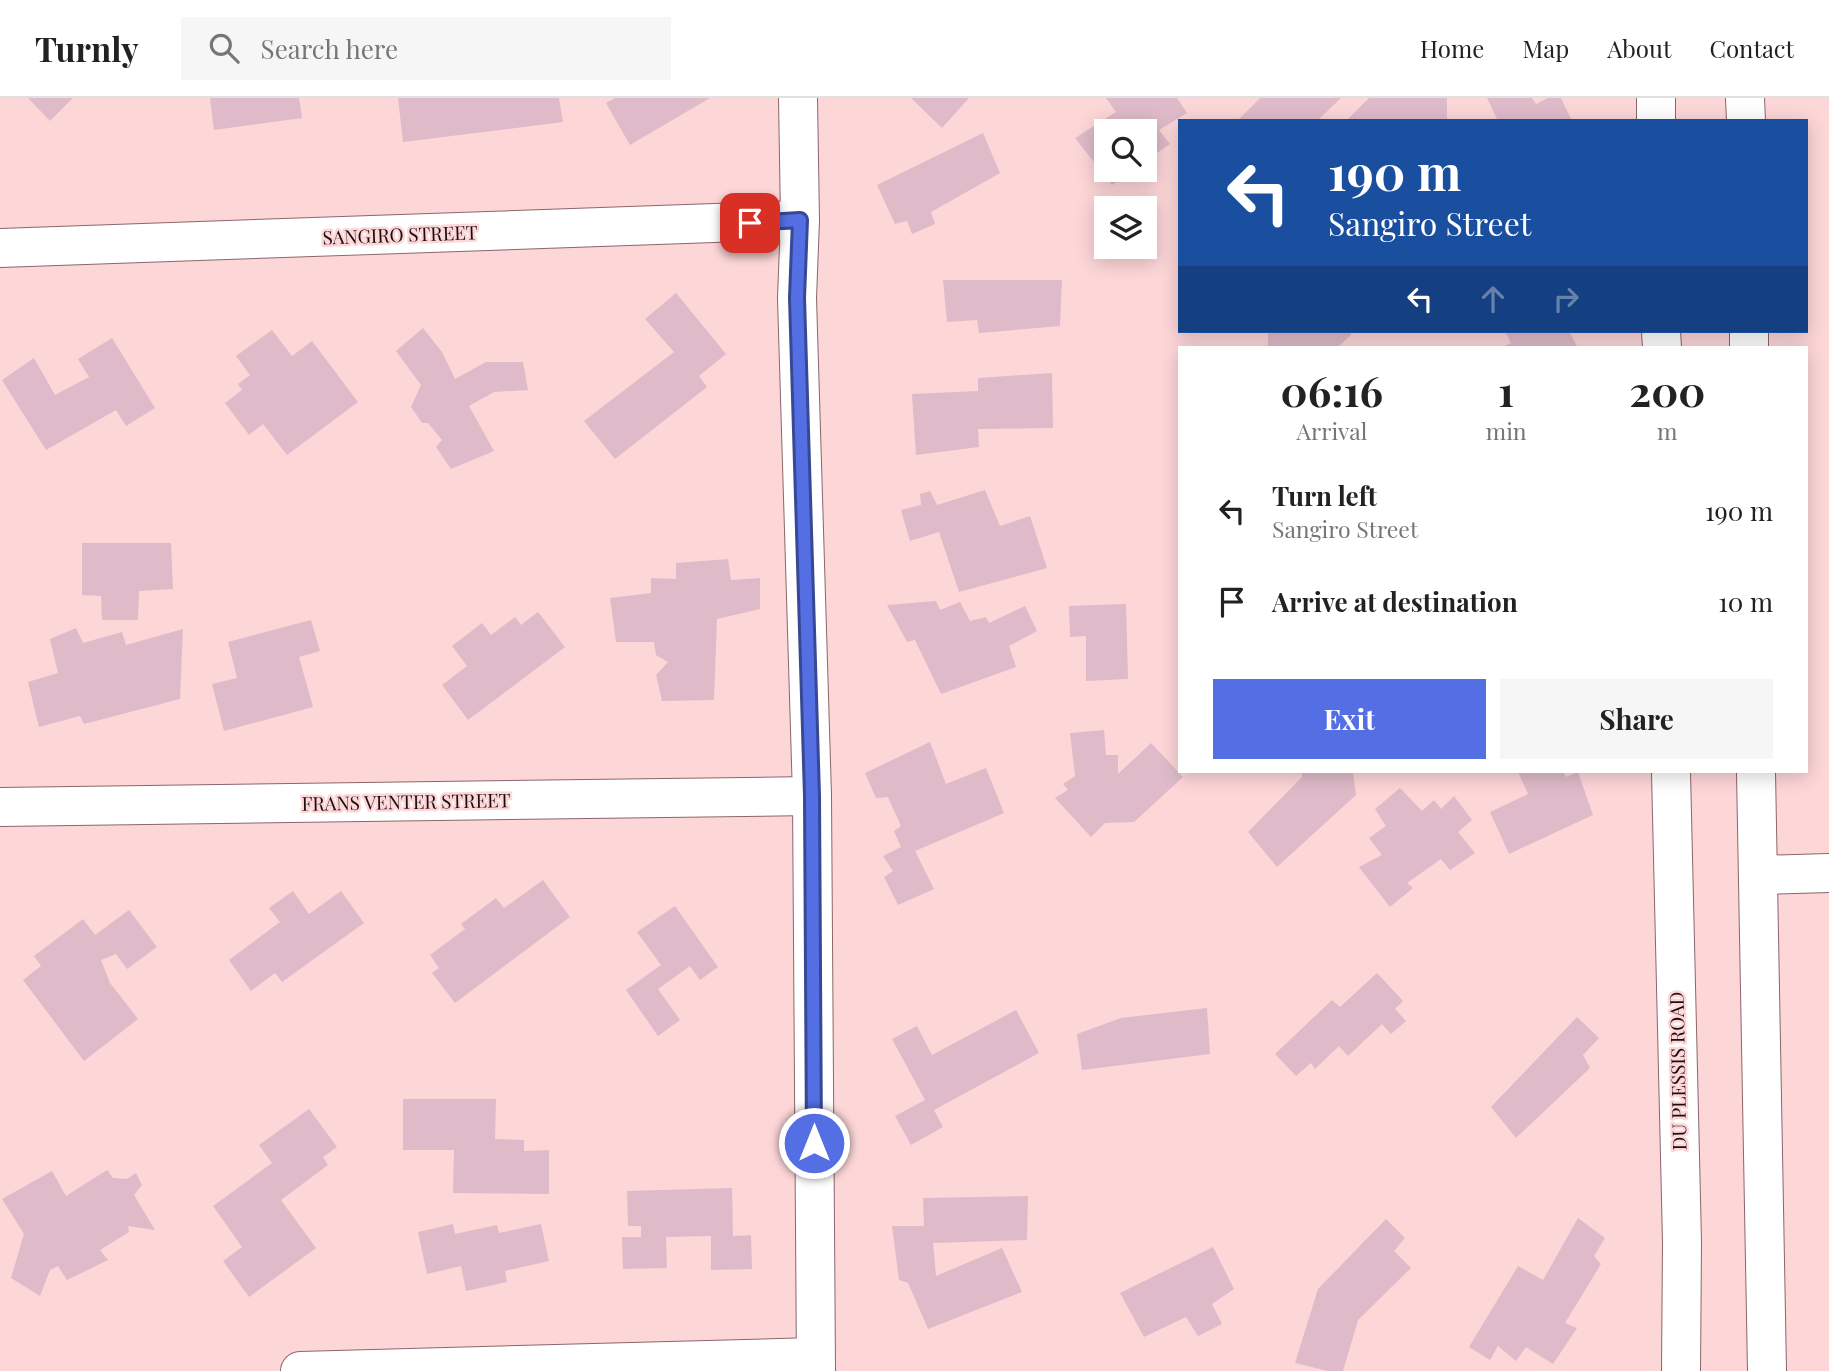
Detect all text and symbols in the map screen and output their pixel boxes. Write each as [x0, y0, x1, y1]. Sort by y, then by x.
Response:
search box [181, 17, 671, 80]
text: Turnly [35, 26, 139, 70]
icon: search [205, 29, 243, 67]
text: Search here [261, 31, 398, 66]
text: Home [1420, 32, 1484, 64]
text: Map [1522, 32, 1569, 64]
text: About [1607, 32, 1671, 64]
text: Contact [1709, 32, 1794, 64]
map controls [1094, 119, 1157, 259]
button: search [1094, 119, 1157, 182]
text: 190 m [1328, 138, 1461, 203]
icon: left [1213, 147, 1304, 238]
pin [720, 193, 780, 253]
button: layers [1094, 196, 1157, 259]
text: Sangiro Street [1328, 201, 1531, 244]
icon: arrive [731, 204, 769, 242]
street label: SANGIRO STREET [322, 218, 478, 250]
icon: left [1401, 280, 1439, 318]
icon: ahead [1474, 280, 1512, 318]
icon: right [1547, 280, 1585, 318]
text: 06:16 [1281, 362, 1383, 418]
text: 1 [1498, 362, 1514, 418]
text: 200 [1629, 362, 1705, 418]
text: Arrival [1296, 415, 1367, 446]
text: min [1486, 415, 1527, 446]
text: m [1657, 415, 1678, 446]
text: Turn left [1272, 478, 1377, 513]
icon: left [1213, 492, 1251, 530]
text: 190 m [1705, 493, 1773, 528]
text: Sangiro Street [1272, 513, 1418, 544]
icon: arrive [1213, 583, 1251, 621]
text: Arrive at destination [1272, 584, 1518, 619]
text: 10 m [1718, 584, 1773, 619]
button: Exit [1213, 679, 1486, 759]
button: Share [1500, 679, 1773, 759]
street label: FRANS VENTER STREET [301, 786, 511, 816]
street label: DU PLESSIS ROAD [1663, 992, 1691, 1150]
position arrow [777, 1106, 851, 1180]

